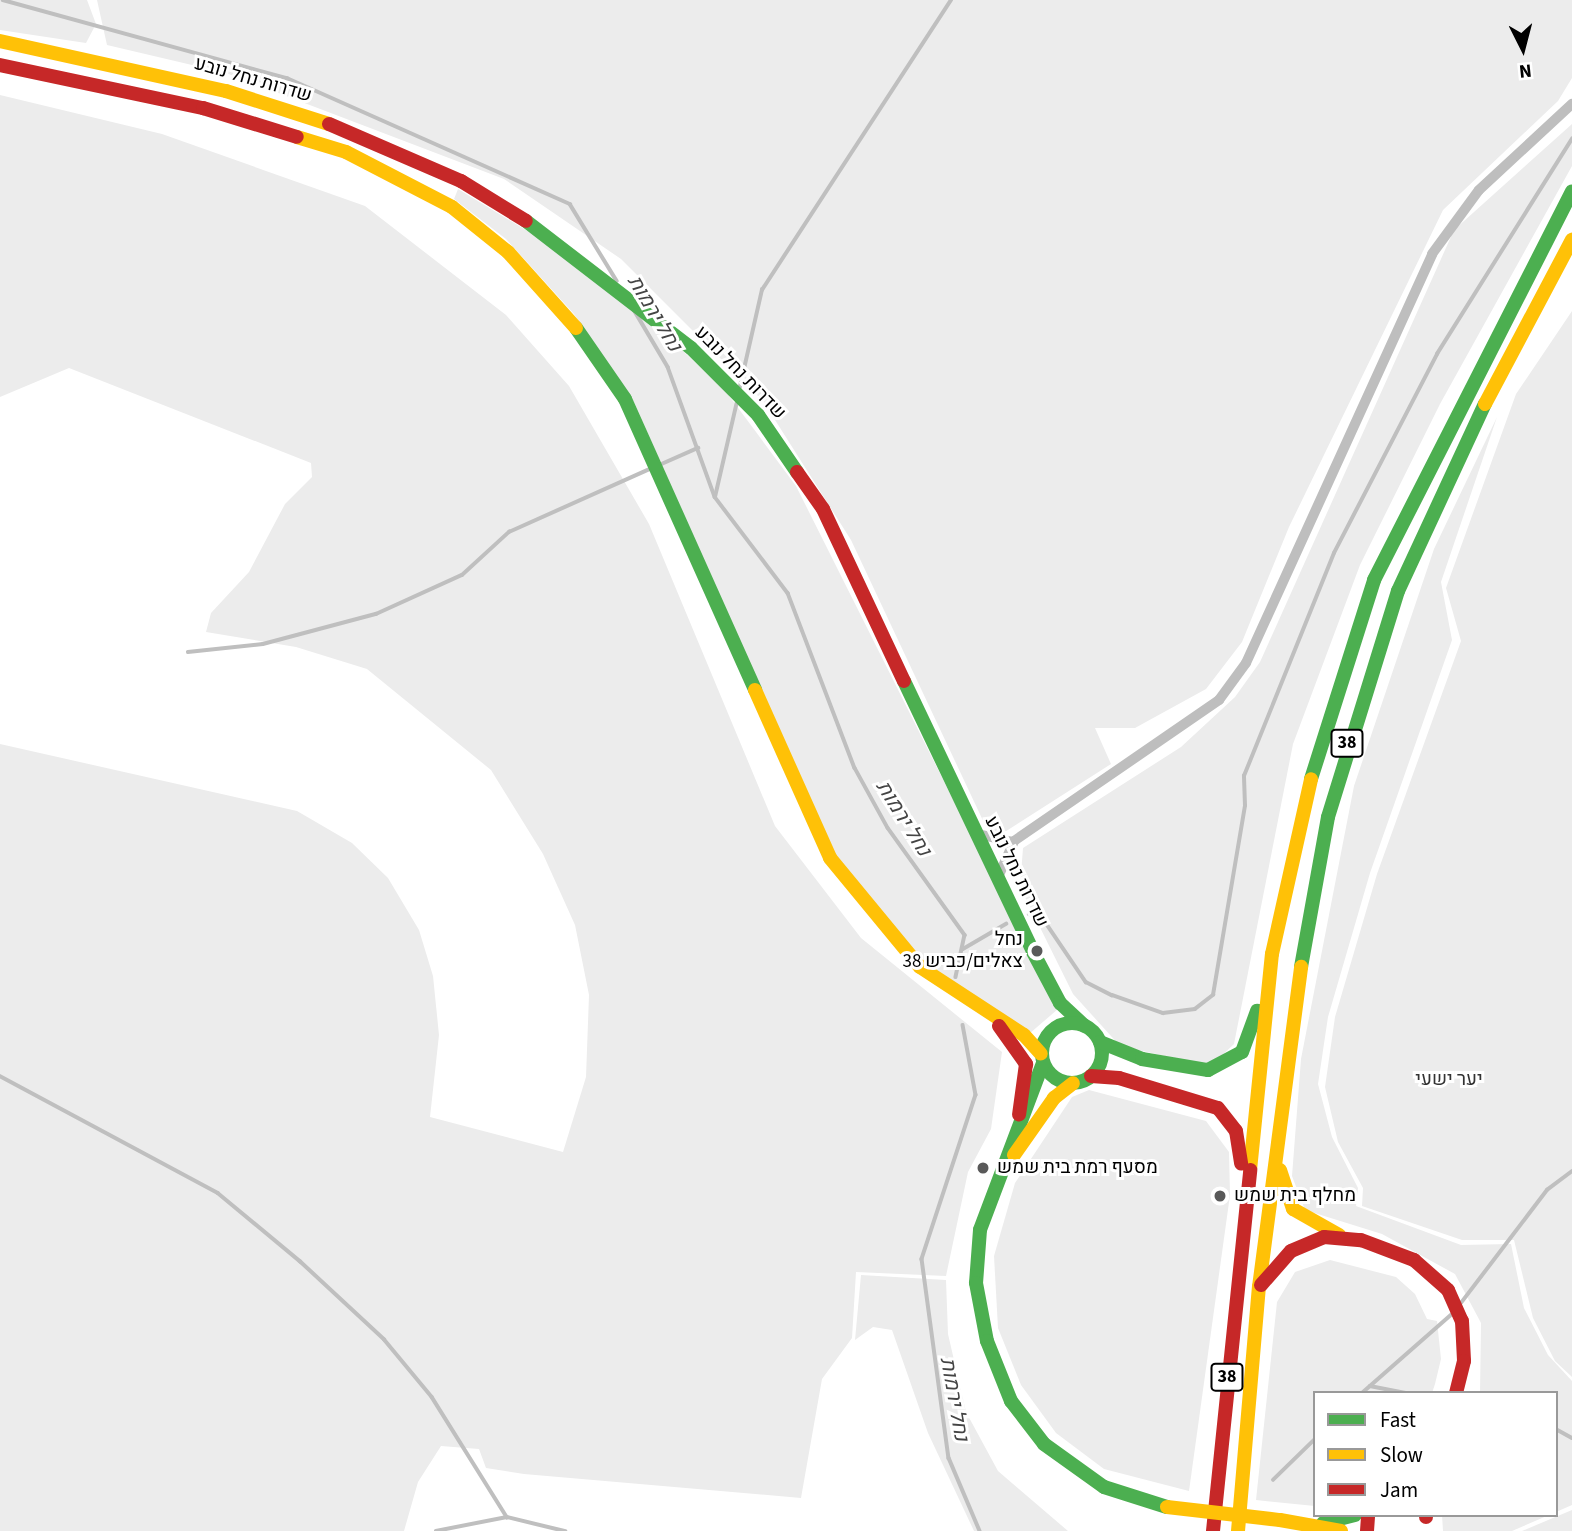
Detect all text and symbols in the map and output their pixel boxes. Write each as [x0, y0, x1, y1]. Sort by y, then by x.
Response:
north arrow [1488, 14, 1558, 84]
street label: שדרות נחל נובע [192, 52, 314, 108]
text: N [1518, 56, 1533, 84]
water label: נחל ירמות [622, 270, 688, 356]
street label: שדרות נחל נובע [690, 322, 790, 424]
road number: 38 [1330, 728, 1364, 758]
water label: נחל ירמות [871, 775, 937, 861]
street label: שדרות נחל נובע [979, 813, 1053, 931]
place label: נחל צאלים/כביש 38 [902, 929, 1023, 973]
marker: נחל צאלים/כביש 38 [1029, 943, 1045, 959]
park label: יער ישעי [1415, 1069, 1483, 1091]
place label: מסעף רמת בית שמש [997, 1157, 1158, 1179]
marker: מסעף רמת בית שמש [975, 1160, 991, 1176]
place label: מחלף בית שמש [1234, 1185, 1356, 1207]
marker: מחלף בית שמש [1212, 1188, 1228, 1204]
water label: נחל ירמות [935, 1355, 975, 1443]
road number: 38 [1210, 1362, 1244, 1392]
legend [1313, 1391, 1558, 1517]
text: Fast [1380, 1405, 1416, 1435]
text: Slow [1380, 1440, 1423, 1470]
text: Jam [1380, 1475, 1418, 1505]

